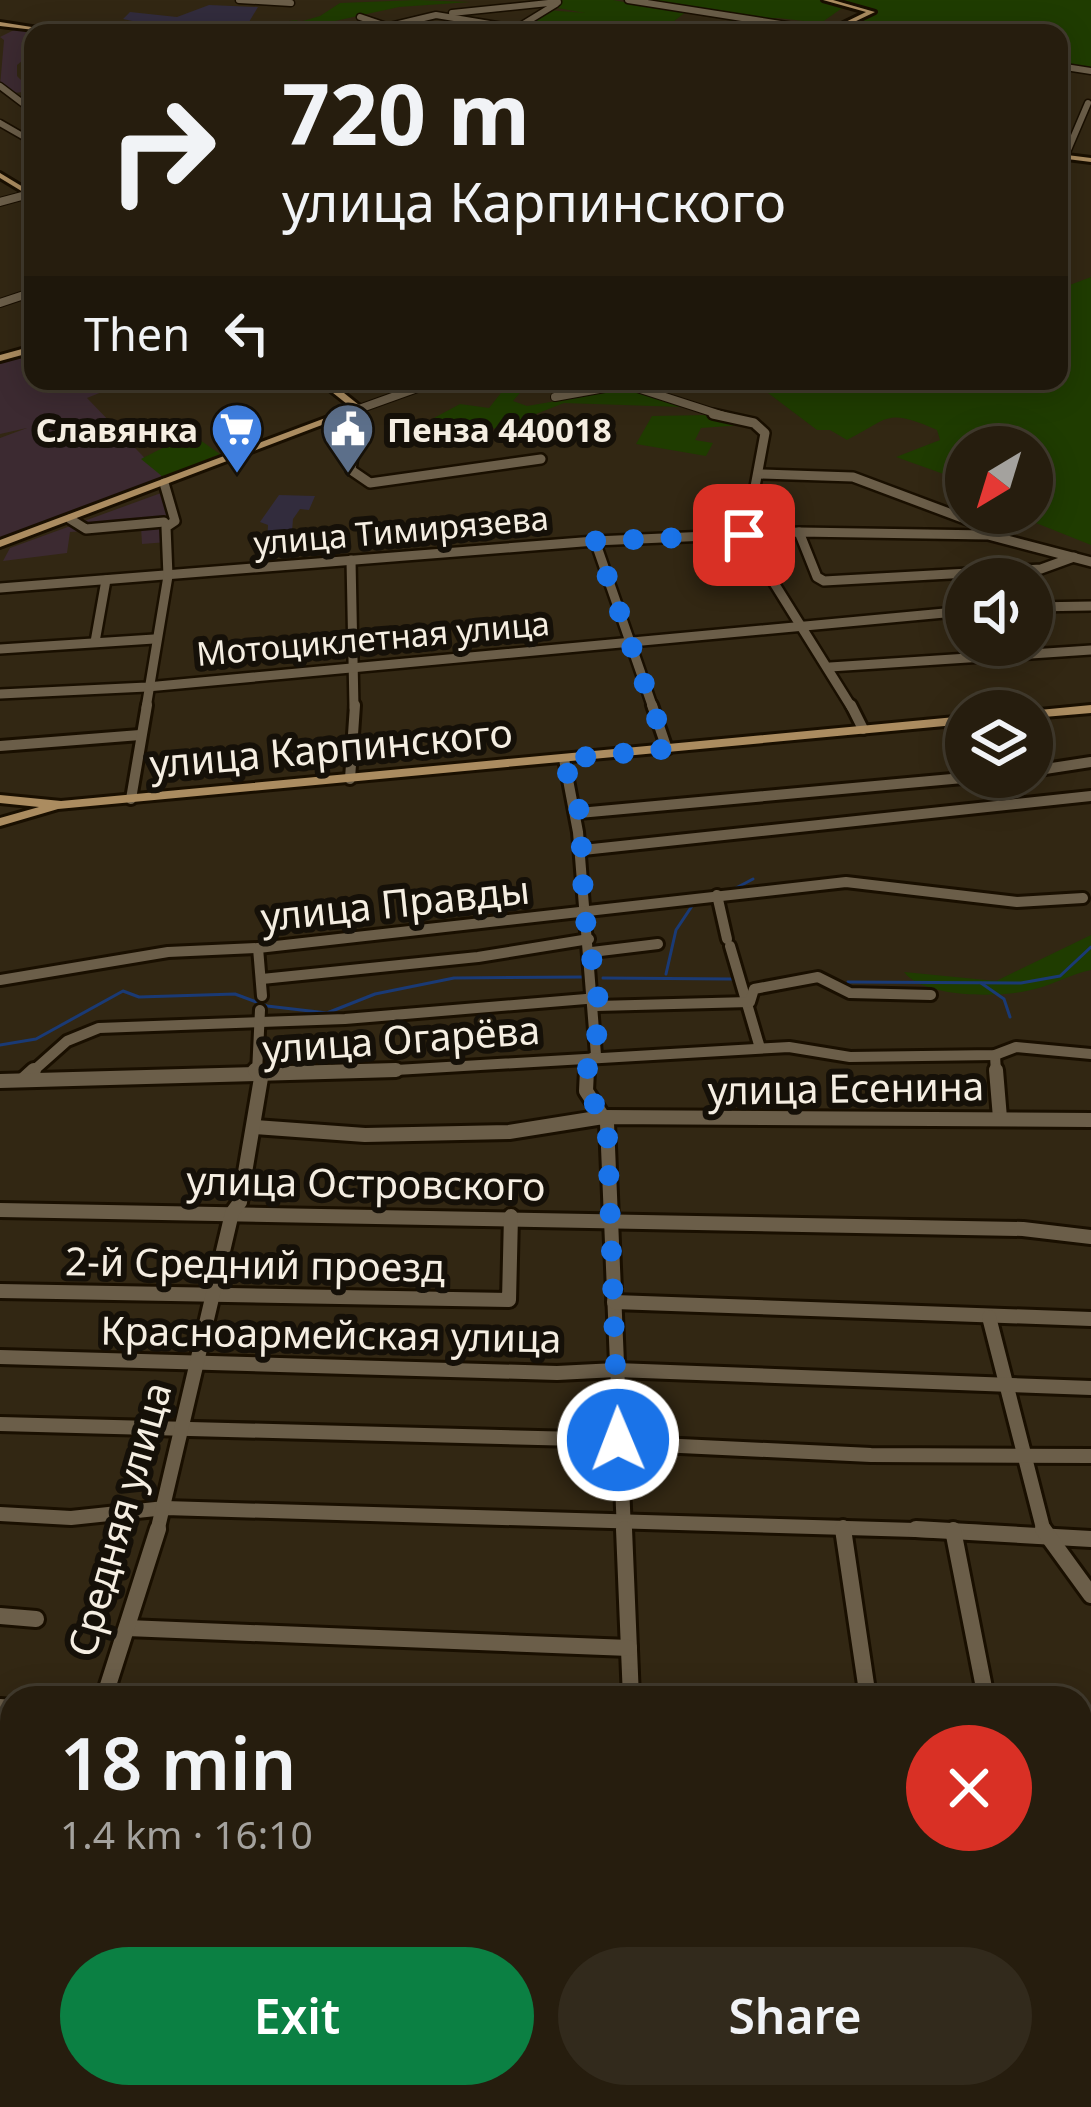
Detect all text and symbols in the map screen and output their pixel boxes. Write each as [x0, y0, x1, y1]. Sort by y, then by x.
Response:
text: 720 m [282, 55, 530, 170]
icon: right [84, 72, 240, 228]
text: улица Карпинского [282, 164, 786, 238]
icon: left [214, 300, 280, 366]
text: Then [84, 303, 190, 364]
supermarket icon: Славянка [209, 401, 265, 475]
public building icon: Пенза 440018 [320, 401, 376, 475]
place label: Славянка [36, 407, 198, 452]
place label: Пенза 440018 [387, 407, 612, 452]
north arrow [945, 426, 1053, 534]
map controls [945, 426, 1053, 798]
pin [693, 484, 795, 586]
street label: улица Тимирязева [252, 495, 550, 565]
icon: arrive [711, 502, 777, 568]
button: sound [945, 558, 1053, 666]
street label: Мотоциклетная улица [195, 600, 551, 676]
button: layers [945, 690, 1053, 798]
street label: улица Карпинского [147, 705, 515, 789]
street label: улица Правды [258, 862, 532, 942]
street label: улица Огарёва [260, 1002, 542, 1074]
street label: улица Есенина [707, 1058, 985, 1116]
street label: улица Островского [186, 1152, 546, 1212]
street label: 2-й Средний проезд [65, 1233, 446, 1293]
street label: Красноармейская улица [100, 1302, 562, 1364]
street label: Средняя улица [54, 1376, 182, 1662]
position arrow [555, 1377, 681, 1503]
text: 18 min [60, 1713, 297, 1811]
button: close [906, 1725, 1032, 1851]
text: 1.4 km · 16:10 [60, 1807, 313, 1860]
button: Exit [60, 1947, 534, 2085]
button: Share [558, 1947, 1032, 2085]

